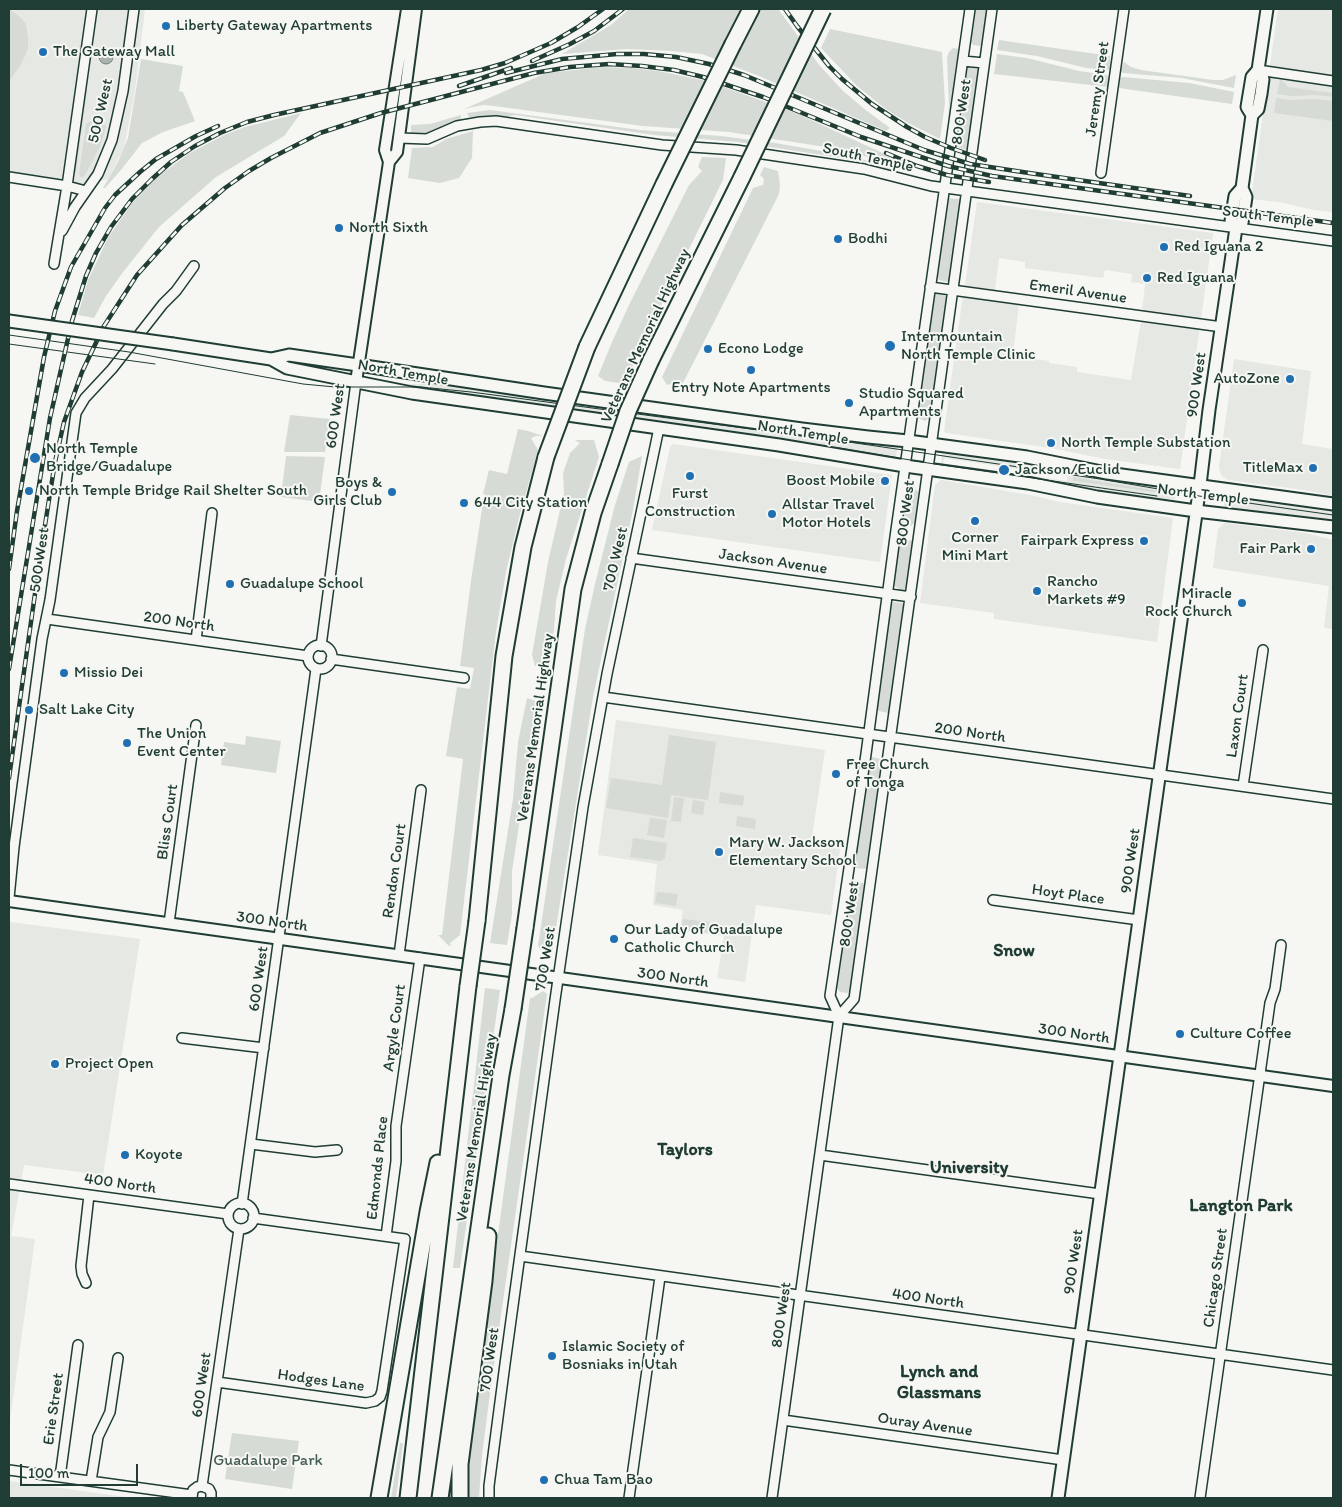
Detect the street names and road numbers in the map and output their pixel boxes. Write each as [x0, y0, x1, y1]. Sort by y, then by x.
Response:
street label: Jeremy Street [1082, 40, 1114, 138]
street label: 500 West [84, 77, 118, 145]
street label: 800 West [948, 78, 976, 146]
street label: South Temple [821, 139, 915, 177]
street label: South Temple [1221, 202, 1315, 232]
street label: Veterans Memorial Highway [597, 246, 695, 426]
street label: Emeril Avenue [1028, 276, 1128, 308]
street label: 900 West [1183, 351, 1211, 419]
street label: North Temple [356, 356, 450, 390]
street label: 600 West [322, 382, 350, 450]
street label: North Temple [756, 416, 850, 450]
street label: 800 West [892, 479, 920, 547]
street label: North Temple [1156, 480, 1250, 510]
street label: 700 West [599, 525, 633, 593]
street label: 500 West [26, 526, 54, 594]
street label: Jackson Avenue [717, 545, 829, 579]
street label: 200 North [142, 608, 216, 636]
street label: Veterans Memorial Highway [513, 632, 559, 824]
street label: Laxon Court [1223, 673, 1253, 759]
street label: 200 North [933, 719, 1007, 747]
street label: Bliss Court [153, 783, 183, 861]
street label: Rendon Court [379, 823, 411, 919]
street label: 900 West [1117, 827, 1145, 895]
street label: 800 West [836, 880, 864, 948]
street label: Hoyt Place [1030, 880, 1106, 910]
street label: 300 North [235, 907, 309, 937]
street label: 700 West [531, 925, 561, 993]
street label: 600 West [245, 945, 273, 1013]
street label: 300 North [636, 963, 710, 993]
street label: Argyle Court [379, 983, 411, 1073]
street label: 300 North [1037, 1019, 1111, 1049]
street label: Veterans Memorial Highway [453, 1033, 501, 1223]
street label: Edmonds Place [363, 1115, 393, 1221]
street label: 400 North [83, 1169, 157, 1199]
street label: Chicago Street [1200, 1227, 1232, 1329]
street label: 900 West [1060, 1228, 1088, 1296]
street label: 800 West [768, 1281, 796, 1349]
street label: 400 North [891, 1284, 965, 1314]
street label: 700 West [476, 1326, 504, 1394]
street label: 600 West [188, 1351, 216, 1419]
street label: Hodges Lane [276, 1365, 366, 1397]
street label: Erie Street [39, 1372, 69, 1446]
street label: Ouray Avenue [876, 1409, 974, 1441]

